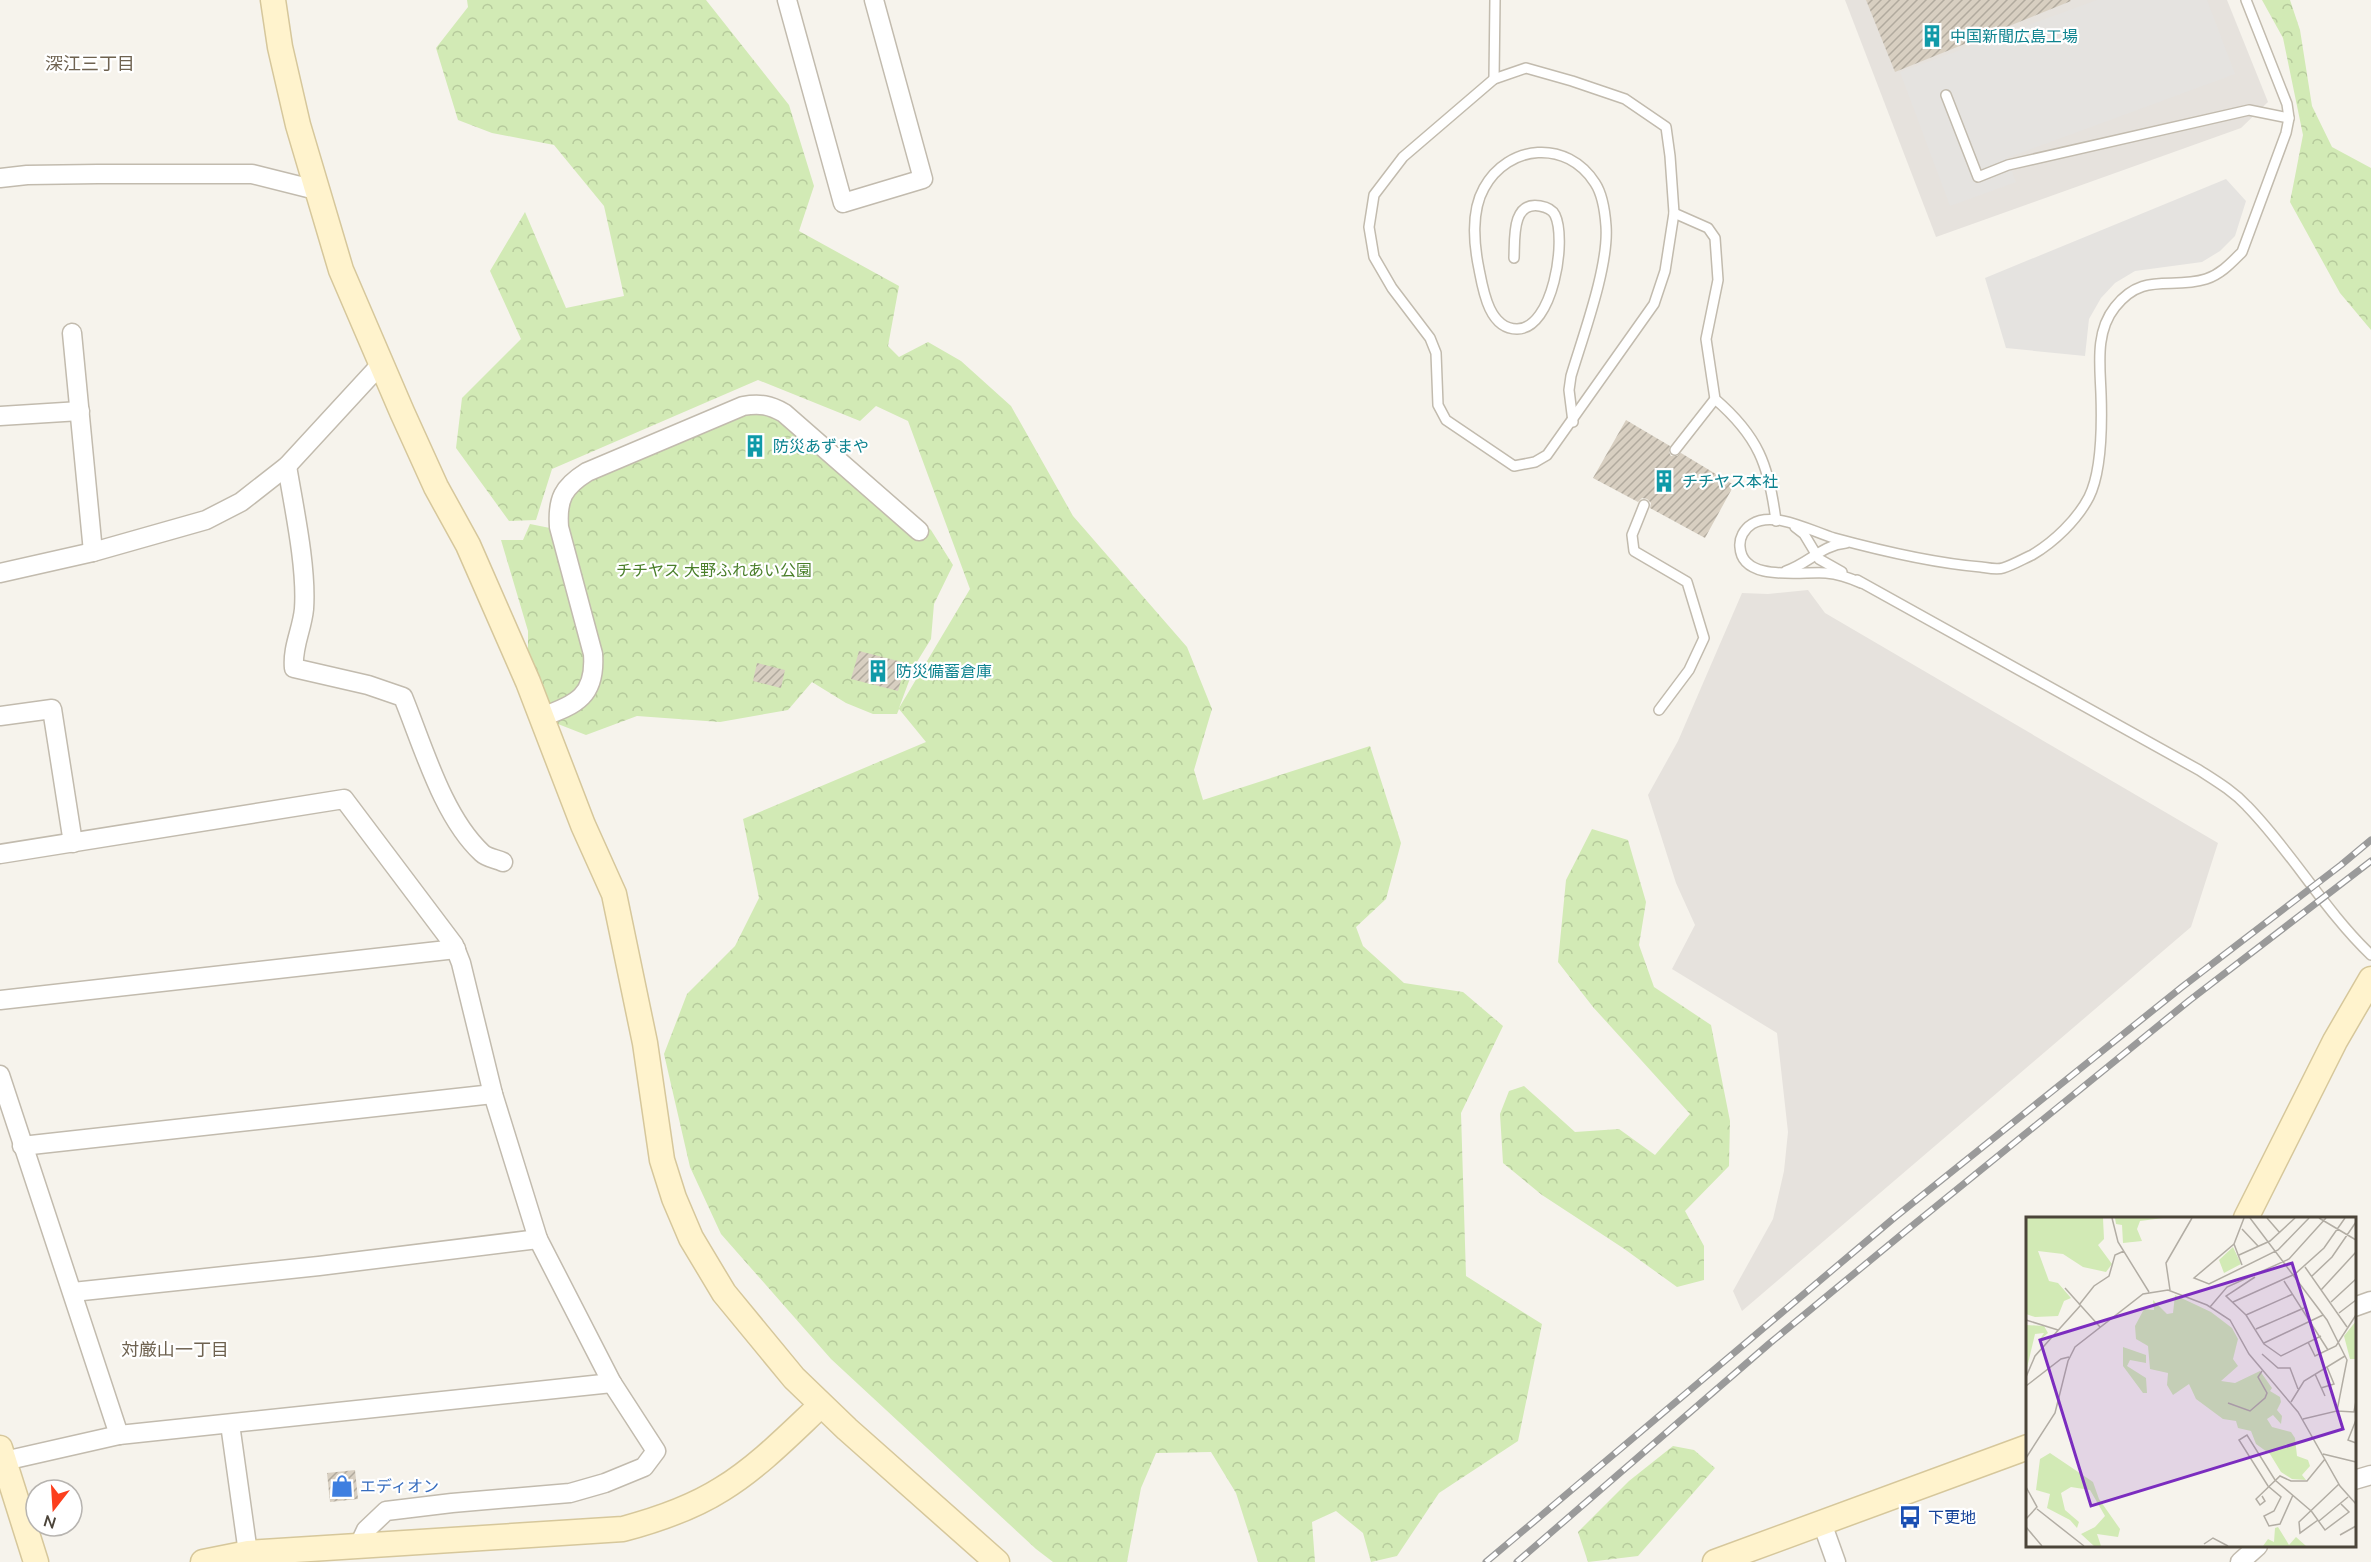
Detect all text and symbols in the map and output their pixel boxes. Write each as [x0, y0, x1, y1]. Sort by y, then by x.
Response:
building icon: 中国新聞広島工場 [1919, 23, 1945, 49]
place label: 中国新聞広島工場 [1950, 26, 2078, 46]
district label: 深江三丁目 [45, 52, 135, 75]
building icon: 防災あずまや [742, 433, 768, 459]
place label: 防災あずまや [773, 436, 869, 456]
building icon: チチヤス本社 [1651, 468, 1677, 494]
place label: チチヤス本社 [1682, 471, 1778, 491]
park label: チチヤス 大野ふれあい公園 [616, 560, 812, 580]
building icon: 防災備蓄倉庫 [865, 658, 891, 684]
place label: 防災備蓄倉庫 [896, 661, 992, 681]
inset map [2026, 1217, 2356, 1547]
district label: 対厳山一丁目 [121, 1338, 229, 1361]
shop icon: エディオン [329, 1473, 355, 1499]
place label: エディオン [360, 1476, 439, 1496]
north arrow [24, 1478, 84, 1538]
bus stop icon: 下更地 [1897, 1504, 1923, 1530]
place label: 下更地 [1928, 1507, 1976, 1527]
text: N [41, 1511, 58, 1534]

